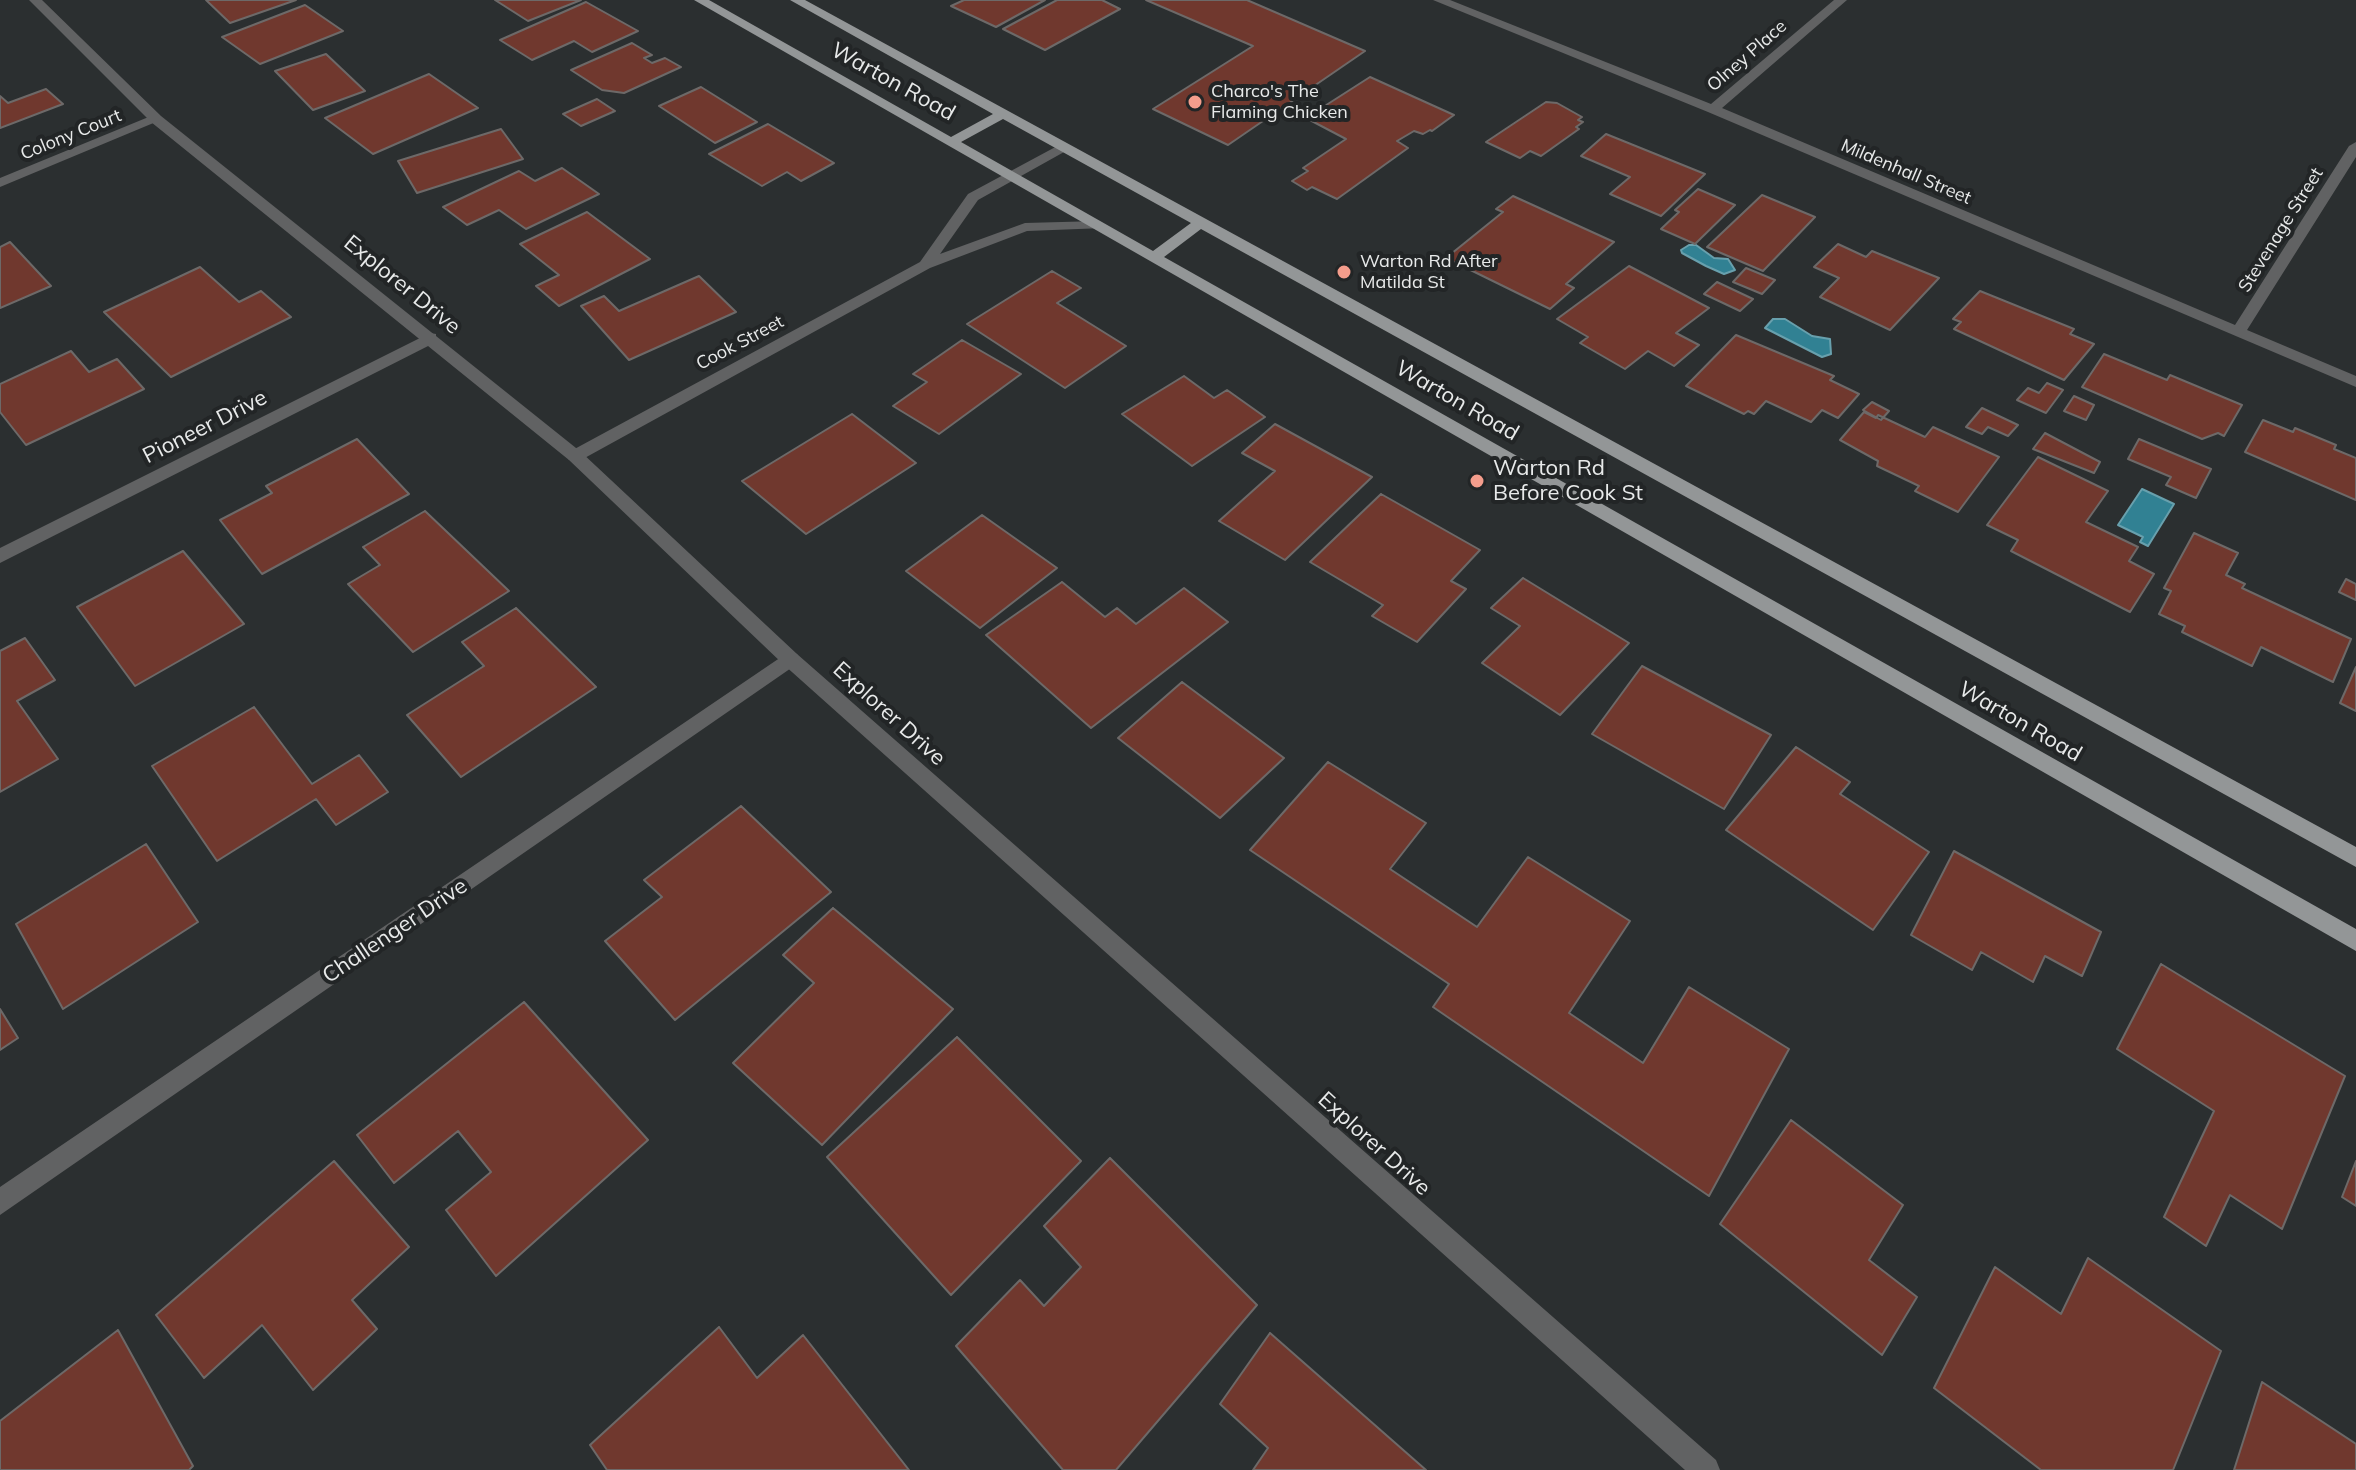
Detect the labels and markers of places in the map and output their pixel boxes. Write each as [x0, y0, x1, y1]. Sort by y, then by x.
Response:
place label: Charco's The Flaming Chicken [1211, 81, 1348, 124]
marker: Charco's The Flaming Chicken [1186, 93, 1204, 111]
place label: Warton Rd After Matilda St [1360, 251, 1498, 294]
marker: Warton Rd After Matilda St [1335, 263, 1353, 281]
place label: Warton Rd Before Cook St [1493, 455, 1643, 506]
marker: Warton Rd Before Cook St [1468, 472, 1486, 490]

